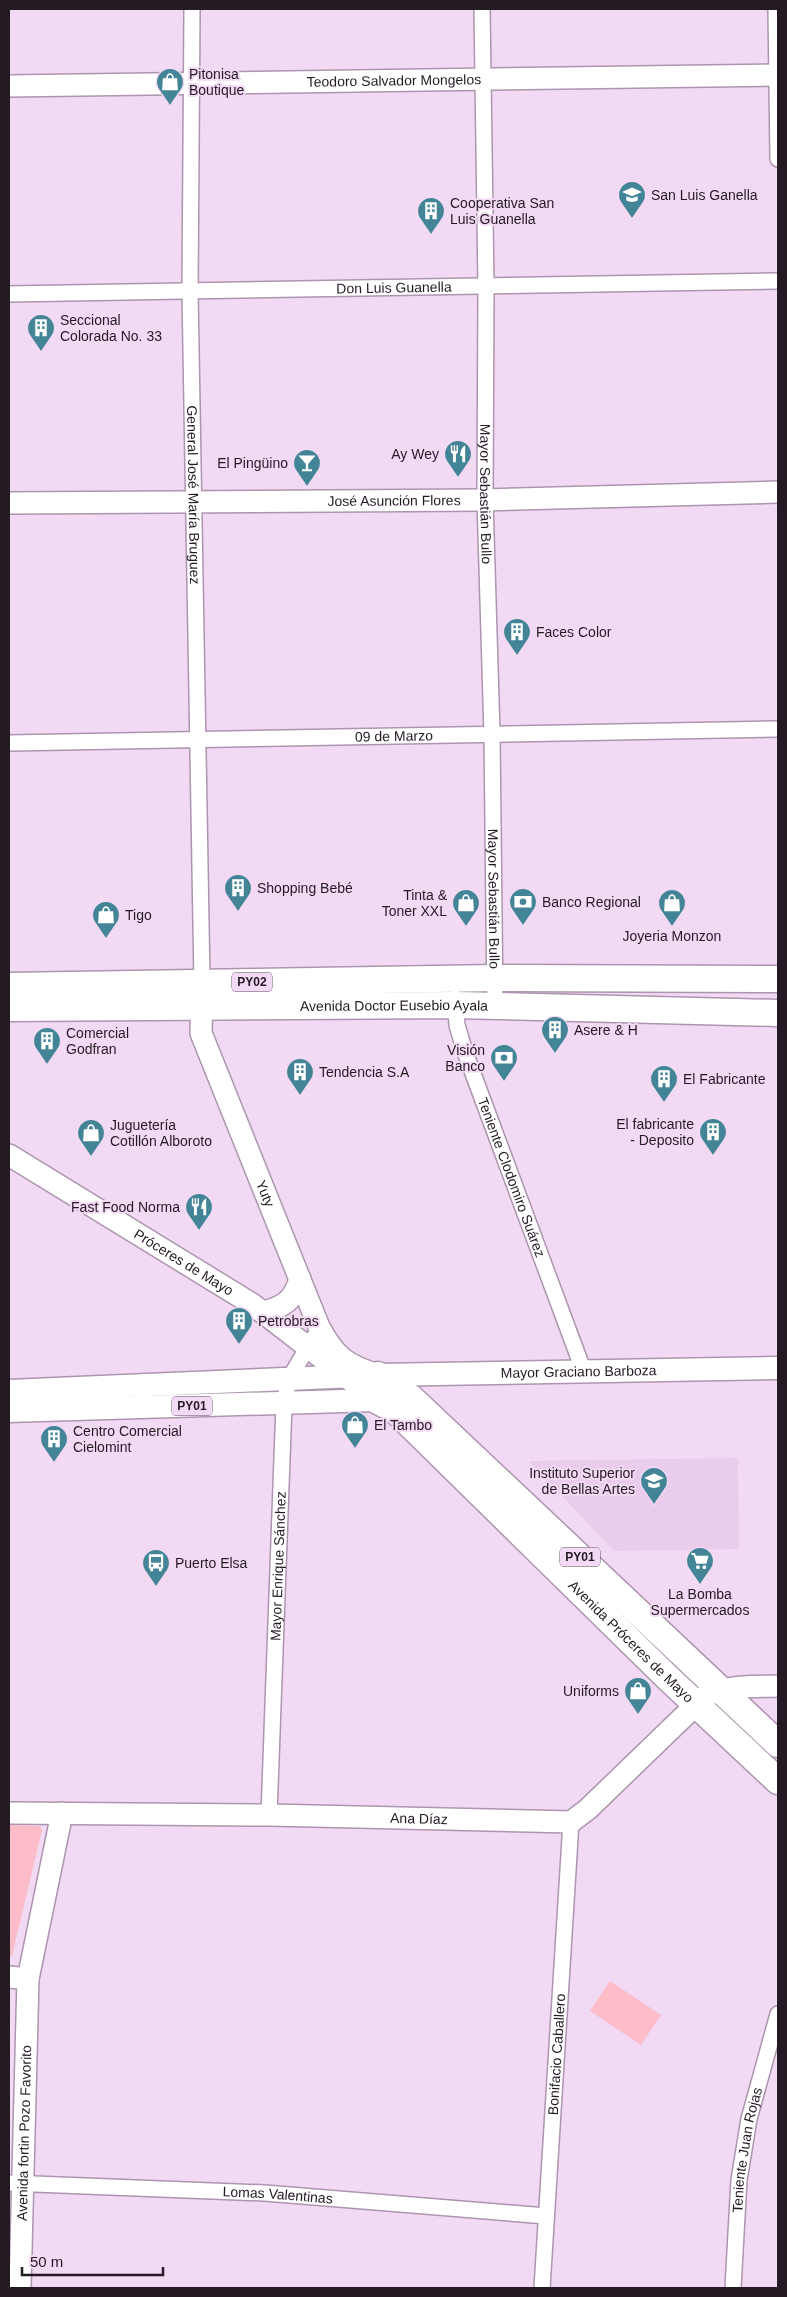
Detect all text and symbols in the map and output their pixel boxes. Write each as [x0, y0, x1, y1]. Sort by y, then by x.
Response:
place label: Pitonisa Boutique [189, 66, 244, 98]
shop icon: Pitonisa Boutique [155, 67, 185, 106]
street label: Teodoro Salvador Mongelos [307, 71, 481, 90]
school or university icon: San Luis Ganella [617, 180, 647, 219]
place label: San Luis Ganella [651, 187, 758, 203]
place label: Cooperativa San Luis Guanella [450, 195, 554, 227]
building icon: Cooperativa San Luis Guanella [416, 196, 446, 235]
street label: Don Luis Guanella [336, 279, 452, 296]
place label: Seccional Colorada No. 33 [60, 312, 162, 344]
building icon: Seccional Colorada No. 33 [26, 313, 56, 352]
street label: General José María Bruguez [184, 405, 203, 585]
street label: Mayor Sebastián Bullo [477, 424, 495, 565]
restaurant icon: Ay Wey [443, 439, 473, 478]
place label: Ay Wey [391, 446, 439, 462]
bar icon: El Pingüino [292, 448, 322, 487]
place label: El Pingüino [217, 455, 288, 471]
street label: José Asunción Flores [327, 492, 461, 509]
building icon: Faces Color [502, 617, 532, 656]
place label: Faces Color [536, 624, 612, 640]
street label: 09 de Marzo [355, 727, 433, 745]
street label: Mayor Sebastián Bullo [485, 829, 503, 969]
building icon: Shopping Bebé [223, 873, 253, 912]
place label: Shopping Bebé [257, 880, 353, 896]
place label: Tinta & Toner XXL [382, 887, 448, 919]
bank icon: Banco Regional [508, 887, 538, 926]
shop icon: Tinta & Toner XXL [451, 888, 481, 927]
shop icon: Joyeria Monzon [657, 888, 687, 927]
place label: Banco Regional [542, 894, 641, 910]
shop icon: Tigo [91, 900, 121, 939]
place label: Tigo [125, 907, 152, 923]
place label: Joyeria Monzon [623, 928, 721, 944]
road number: PY02 [232, 972, 272, 992]
street label: Avenida Doctor Eusebio Ayala [300, 997, 488, 1014]
building icon: Asere & H [540, 1015, 570, 1054]
place label: Asere & H [574, 1022, 638, 1038]
place label: Comercial Godfran [66, 1025, 129, 1057]
building icon: Comercial Godfran [32, 1026, 62, 1065]
place label: Visión Banco [445, 1042, 485, 1074]
bank icon: Visión Banco [489, 1043, 519, 1082]
building icon: Tendencia S.A [285, 1057, 315, 1096]
place label: Tendencia S.A [319, 1064, 410, 1080]
building icon: El Fabricante [649, 1064, 679, 1103]
place label: El Fabricante [683, 1071, 766, 1087]
street label: Teniente Clodomiro Suárez [475, 1095, 549, 1259]
place label: El fabricante - Deposito [616, 1116, 694, 1148]
place label: Juguetería Cotillón Alboroto [110, 1117, 212, 1149]
building icon: El fabricante - Deposito [698, 1117, 728, 1156]
shop icon: Juguetería Cotillón Alboroto [76, 1118, 106, 1157]
street label: Yuty [253, 1178, 278, 1209]
restaurant icon: Fast Food Norma [184, 1192, 214, 1231]
place label: Fast Food Norma [71, 1199, 180, 1215]
street label: Próceres de Mayo [131, 1226, 237, 1299]
building icon: Petrobras [224, 1306, 254, 1345]
place label: Petrobras [258, 1313, 319, 1329]
street label: Mayor Graciano Barboza [501, 1362, 657, 1381]
road number: PY01 [172, 1396, 212, 1415]
shop icon: El Tambo [340, 1410, 370, 1449]
place label: El Tambo [374, 1417, 432, 1433]
place label: Centro Comercial Cielomint [73, 1423, 182, 1455]
building icon: Centro Comercial Cielomint [39, 1424, 69, 1463]
place label: Instituto Superior de Bellas Artes [529, 1465, 635, 1497]
school or university icon: Instituto Superior de Bellas Artes [639, 1466, 669, 1505]
street label: Mayor Enrique Sánchez [267, 1491, 289, 1641]
supermarket icon: La Bomba Supermercados [685, 1546, 715, 1585]
bus stop icon: Puerto Elsa [141, 1548, 171, 1587]
road number: PY01 [560, 1548, 600, 1566]
place label: Puerto Elsa [175, 1555, 248, 1571]
street label: Avenida Próceres de Mayo [565, 1577, 697, 1706]
place label: La Bomba Supermercados [651, 1586, 749, 1618]
shop icon: Uniforms [623, 1676, 653, 1715]
place label: Uniforms [563, 1683, 619, 1699]
street label: Ana Díaz [390, 1810, 448, 1827]
street label: Bonifacio Caballero [545, 1993, 568, 2116]
street label: Avenida fortin Pozo Favorito [14, 2045, 34, 2221]
street label: Teniente Juan Rojas [729, 2086, 765, 2213]
street label: Lomas Valentinas [222, 2183, 333, 2207]
scale bar [22, 2244, 164, 2276]
text: 50 m [30, 2253, 63, 2270]

